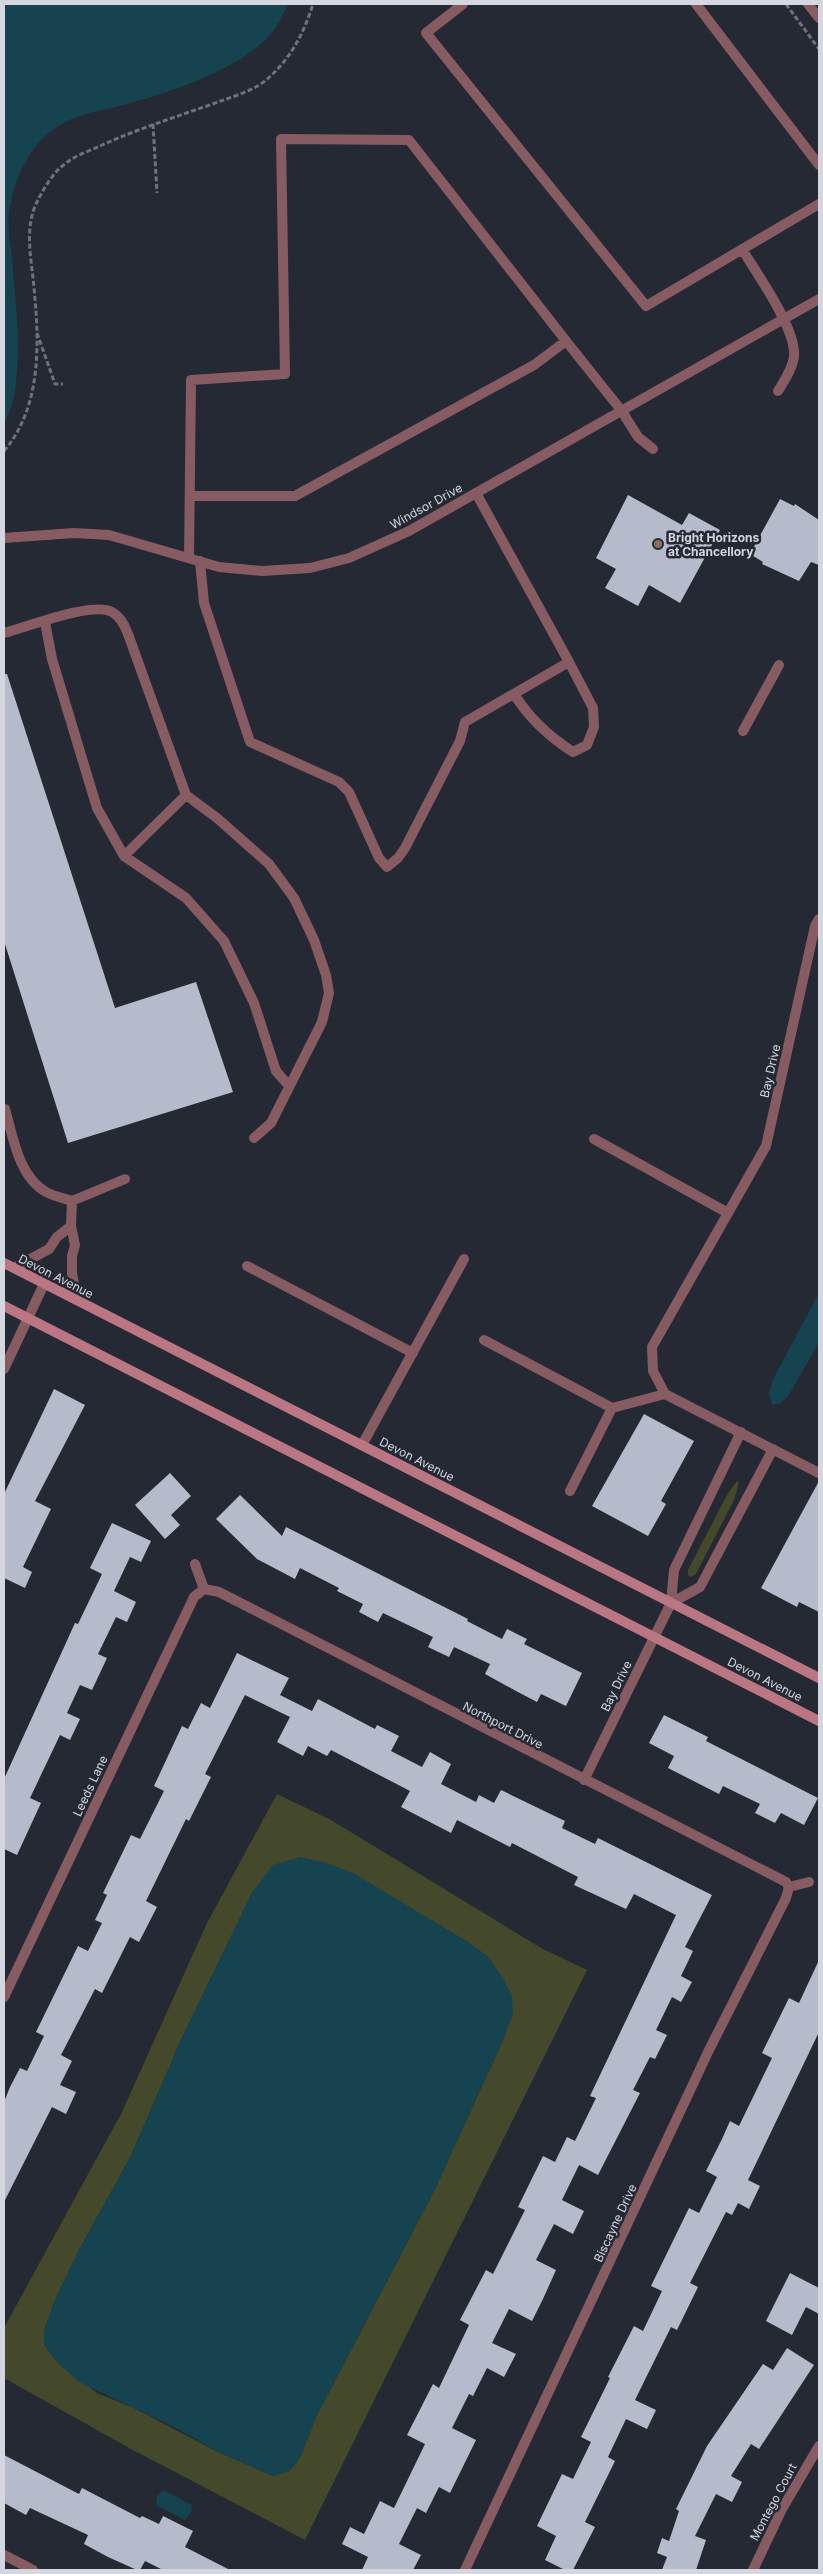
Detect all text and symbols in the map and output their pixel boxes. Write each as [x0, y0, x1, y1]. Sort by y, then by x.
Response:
street label: Windsor Drive [387, 480, 465, 532]
place label: Bright Horizons at Chancellory [668, 530, 759, 559]
marker: Bright Horizons at Chancellory [652, 538, 664, 550]
street label: Bay Drive [757, 1043, 783, 1099]
street label: Devon Avenue [16, 1251, 96, 1301]
street label: Devon Avenue [377, 1434, 457, 1484]
street label: Devon Avenue [725, 1654, 805, 1704]
street label: Bay Drive [597, 1658, 635, 1714]
street label: Northport Drive [460, 1698, 546, 1752]
street label: Leeds Lane [69, 1753, 111, 1819]
street label: Biscayne Drive [590, 2181, 640, 2265]
street label: Montego Court [746, 2461, 800, 2543]

